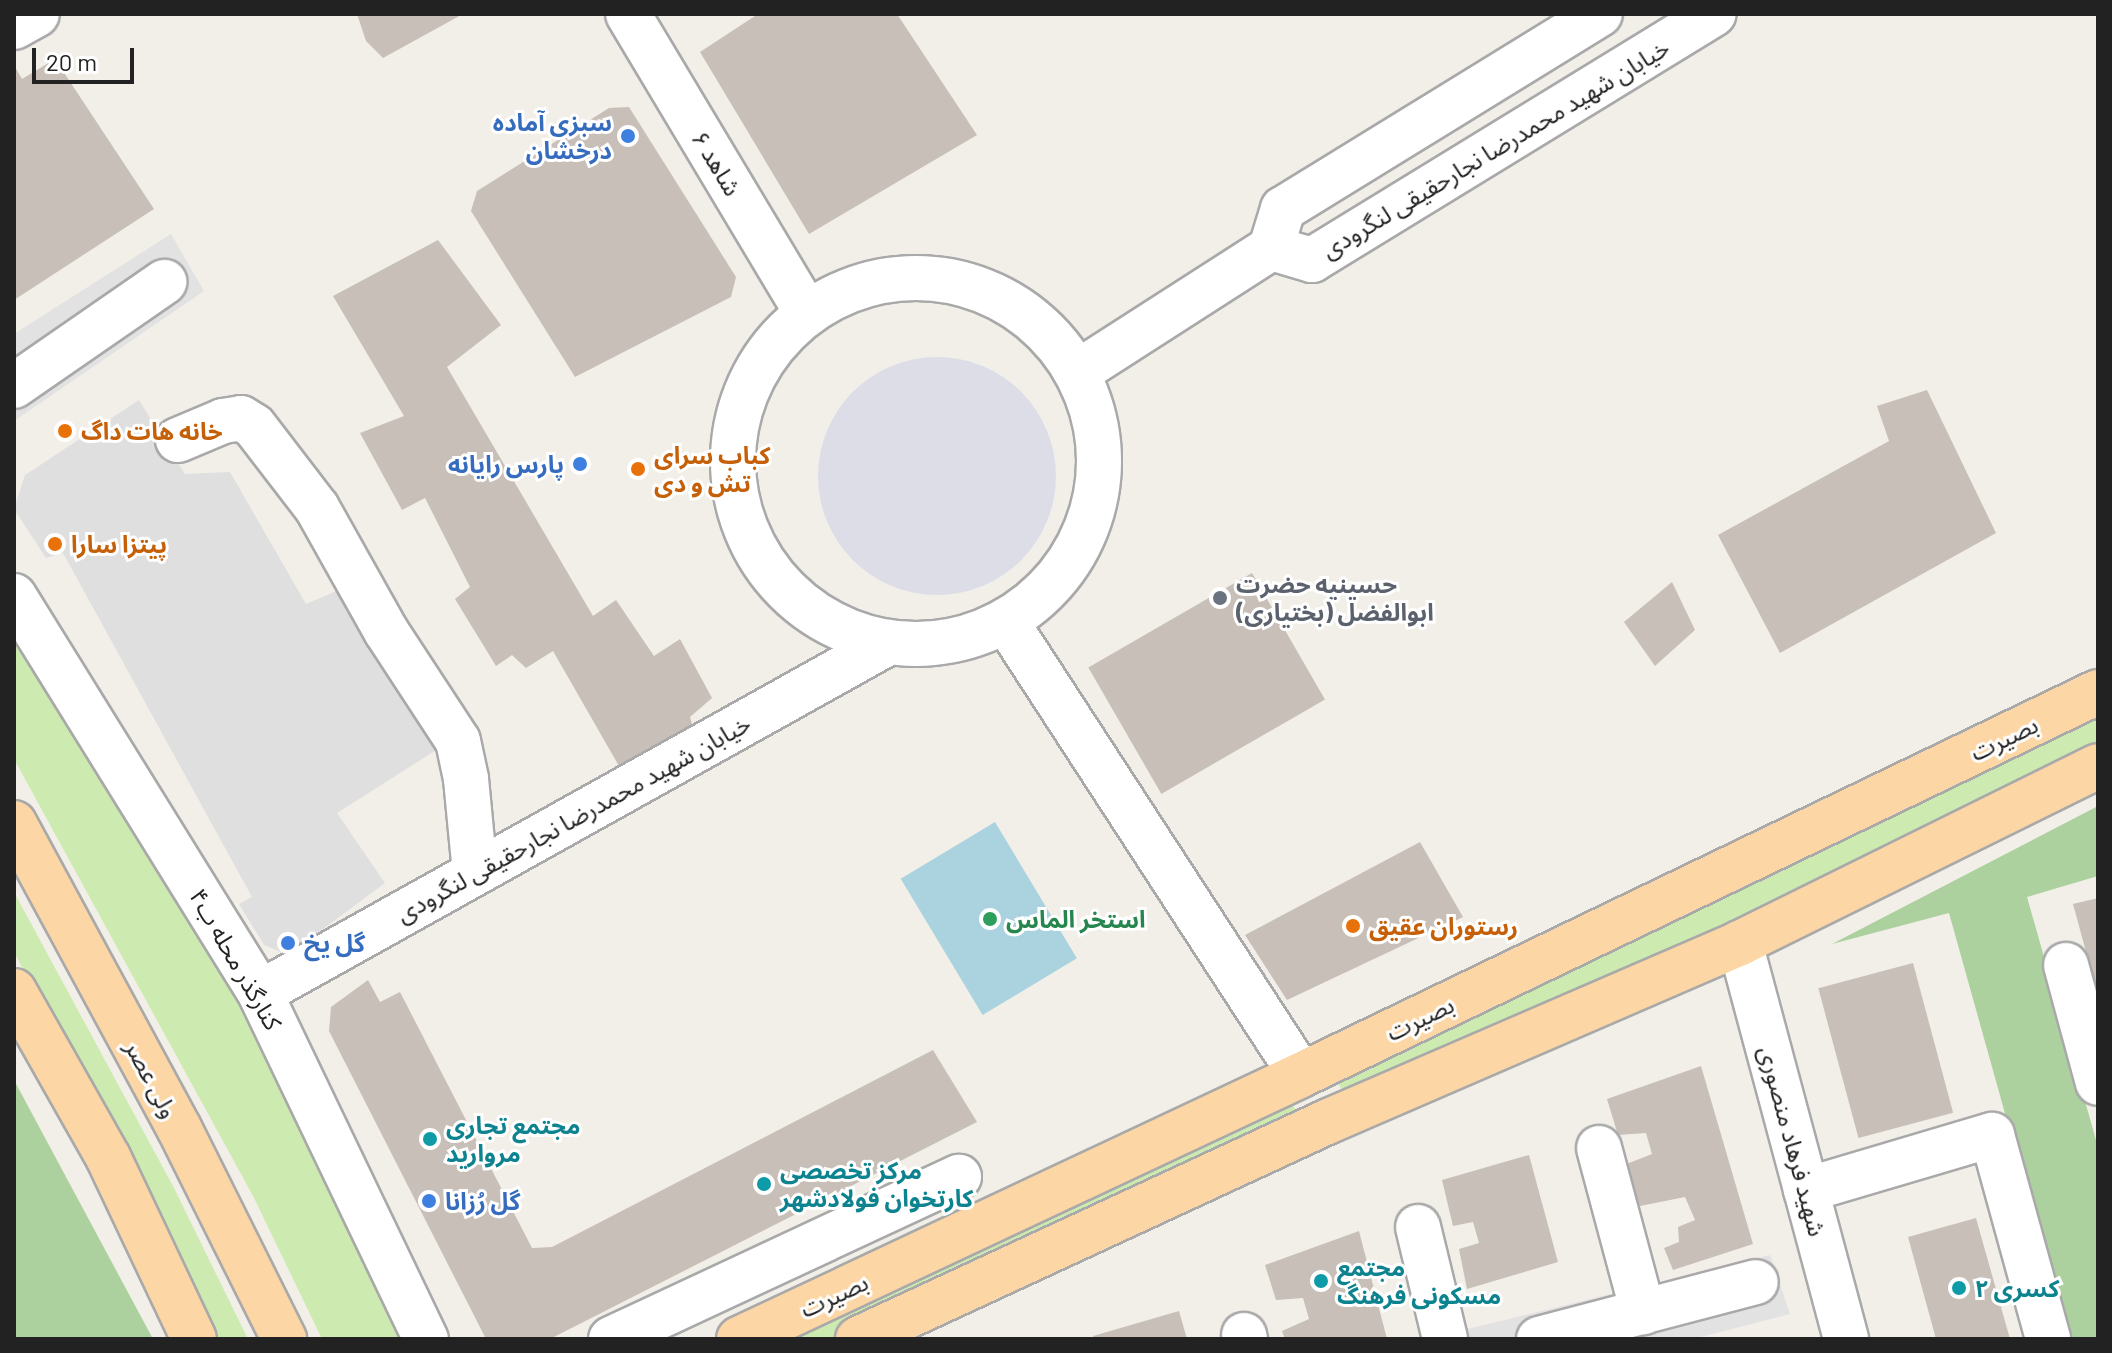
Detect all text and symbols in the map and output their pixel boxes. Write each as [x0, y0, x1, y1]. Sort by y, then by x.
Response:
scale bar [36, 32, 138, 82]
street label: خیابان شهید محمدرضا نجارحقیقی لنگرودی [1316, 32, 1674, 264]
text: 20 m [46, 47, 97, 76]
place label: سبزی آماده درخشان [493, 108, 612, 164]
street label: شاهد ۶ [686, 125, 748, 201]
marker: سبزی آماده درخشان [619, 127, 637, 145]
place label: خانه هات داگ [81, 417, 223, 445]
marker: خانه هات داگ [56, 422, 74, 440]
place label: کباب سرای تش و دی [654, 441, 770, 497]
place label: پارس رایانه [448, 450, 564, 478]
marker: پارس رایانه [571, 455, 589, 473]
marker: کباب سرای تش و دی [629, 460, 647, 478]
place label: پیتزا سارا [71, 530, 167, 558]
marker: پیتزا سارا [46, 535, 64, 553]
place label: حسینیه حضرت ابوالفضل (بختیاری) [1236, 570, 1434, 626]
marker: حسینیه حضرت ابوالفضل (بختیاری) [1211, 589, 1229, 607]
street label: خیابان شهید محمدرضا نجارحقیقی لنگرودی [391, 708, 755, 928]
street label: بصیرت [1966, 709, 2042, 767]
street label: کنارگذر محله ب۴ [184, 883, 288, 1035]
place label: استخر الماس [1006, 905, 1146, 933]
marker: استخر الماس [981, 910, 999, 928]
place label: رستوران عقیق [1369, 912, 1518, 940]
marker: رستوران عقیق [1344, 917, 1362, 935]
place label: گل یخ [304, 929, 365, 957]
marker: گل یخ [279, 934, 297, 952]
street label: بصیرت [1382, 989, 1458, 1047]
street label: ولی عصر [120, 1035, 184, 1123]
street label: شهید فرهاد منصوری [1754, 1043, 1832, 1239]
place label: مجتمع تجاری مروارید [446, 1111, 580, 1167]
marker: مجتمع تجاری مروارید [421, 1130, 439, 1148]
place label: مرکز تخصصی کارتخوان فولادشهر [780, 1156, 973, 1212]
marker: مرکز تخصصی کارتخوان فولادشهر [755, 1175, 773, 1193]
place label: گل رُزانا [445, 1187, 521, 1215]
marker: گل رُزانا [420, 1192, 438, 1210]
place label: مجتمع مسکونی فرهنگ [1337, 1253, 1501, 1309]
street label: بصیرت [796, 1267, 872, 1323]
marker: مجتمع مسکونی فرهنگ [1312, 1272, 1330, 1290]
place label: کسری ۲ [1975, 1274, 2059, 1302]
marker: کسری ۲ [1950, 1279, 1968, 1297]

